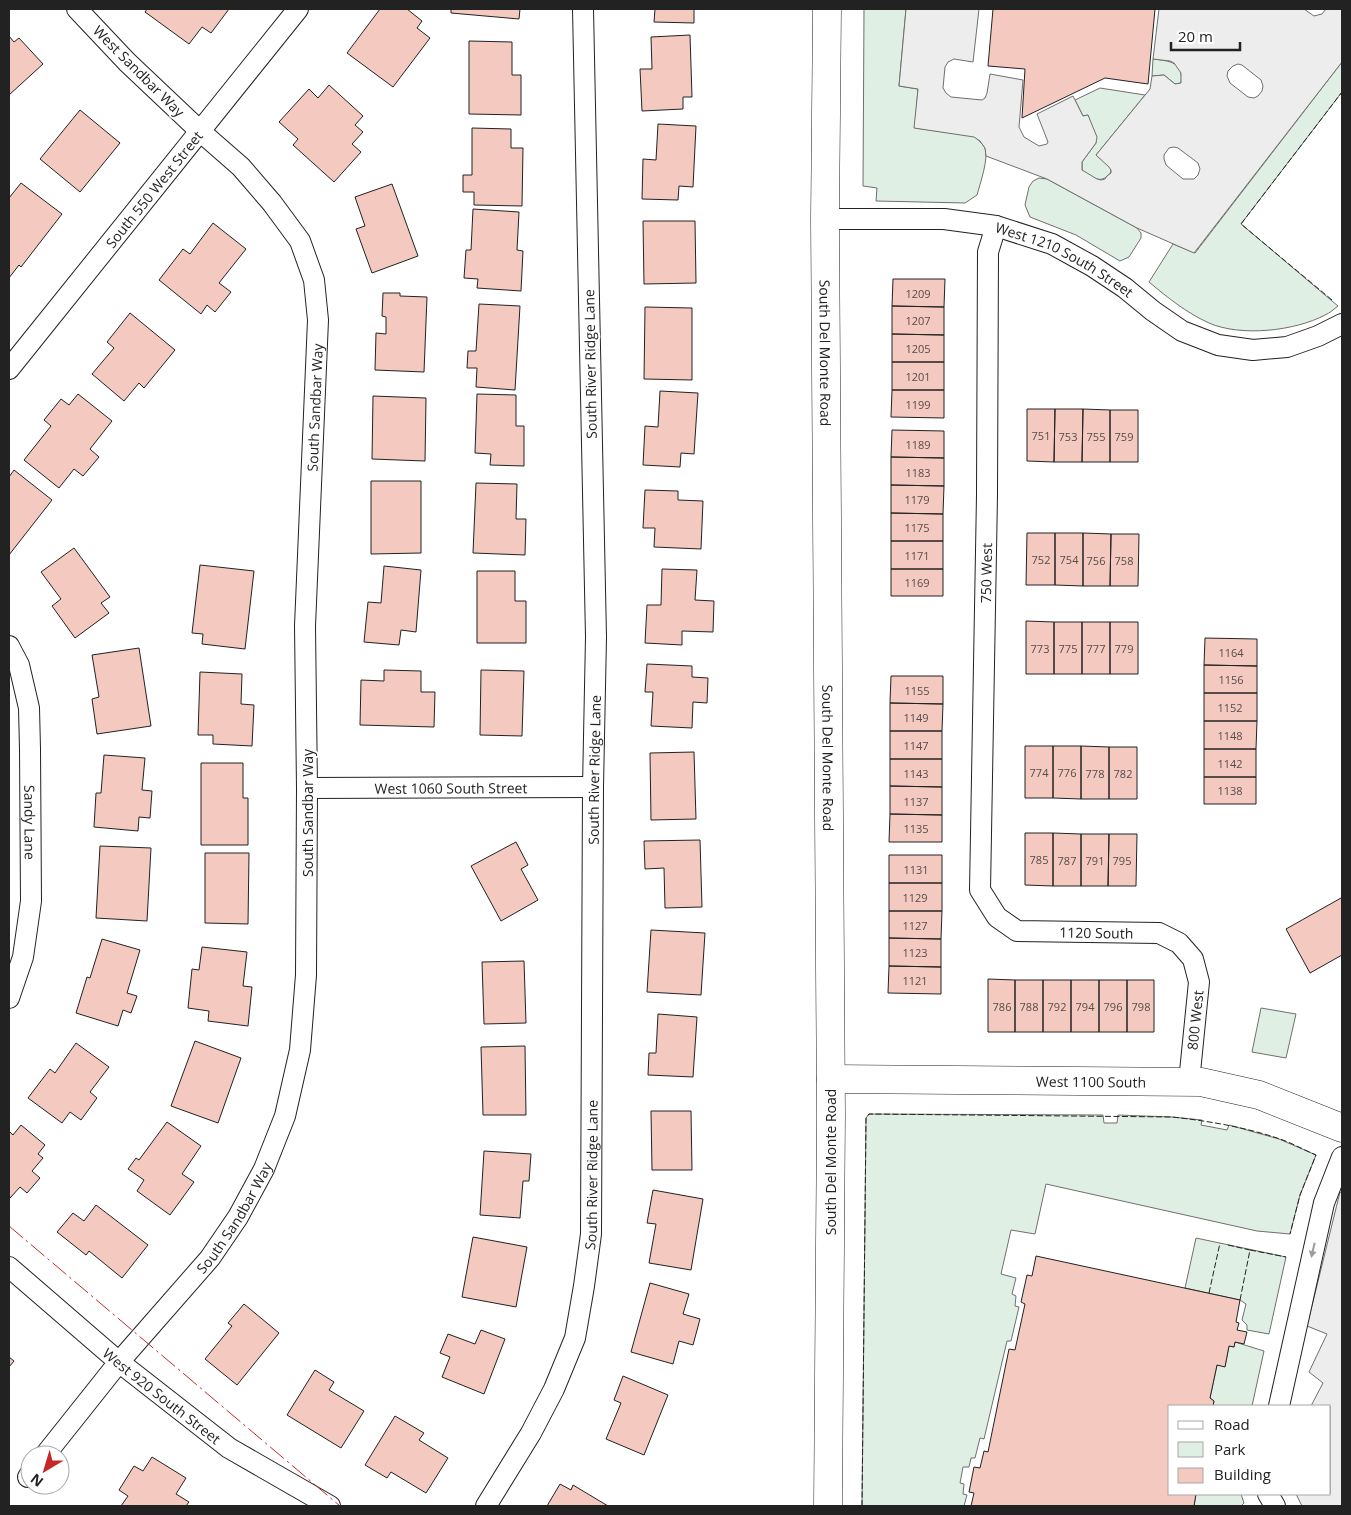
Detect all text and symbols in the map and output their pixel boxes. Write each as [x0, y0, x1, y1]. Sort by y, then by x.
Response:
scale bar [1171, 20, 1240, 52]
street label: West Sandbar Way [89, 21, 190, 122]
text: 20 m [1178, 26, 1213, 46]
street label: South 550 West Street [101, 126, 206, 251]
street label: West 1210 South Street [993, 217, 1138, 301]
street label: South Del Monte Road [816, 280, 836, 426]
house number: 1209 [905, 286, 931, 301]
street label: South River Ridge Lane [579, 289, 601, 439]
house number: 1207 [905, 313, 931, 328]
house number: 1205 [905, 341, 931, 356]
street label: South Sandbar Way [302, 342, 327, 472]
house number: 1201 [905, 369, 931, 384]
house number: 1199 [905, 397, 931, 412]
house number: 751 [1032, 428, 1050, 443]
house number: 753 [1059, 429, 1077, 444]
house number: 755 [1087, 429, 1105, 444]
house number: 759 [1115, 429, 1133, 444]
house number: 1189 [905, 437, 931, 452]
house number: 1183 [905, 465, 931, 480]
house number: 1179 [904, 492, 930, 507]
house number: 1175 [904, 520, 930, 535]
street label: 750 West [976, 543, 996, 603]
house number: 1171 [904, 548, 930, 563]
house number: 752 [1032, 552, 1050, 567]
house number: 754 [1060, 552, 1079, 567]
house number: 756 [1087, 553, 1105, 568]
house number: 758 [1115, 553, 1133, 568]
house number: 1169 [904, 575, 930, 590]
house number: 773 [1031, 641, 1049, 656]
house number: 775 [1059, 641, 1077, 656]
house number: 777 [1087, 641, 1105, 656]
house number: 779 [1115, 641, 1133, 656]
house number: 1164 [1218, 645, 1244, 660]
house number: 1156 [1218, 672, 1244, 687]
house number: 1155 [904, 683, 930, 698]
street label: South Del Monte Road [819, 685, 839, 831]
street label: South River Ridge Lane [583, 695, 604, 845]
house number: 1152 [1217, 700, 1243, 715]
house number: 1149 [903, 710, 929, 725]
house number: 1148 [1217, 728, 1243, 743]
house number: 1147 [903, 738, 929, 753]
street label: South Sandbar Way [298, 748, 317, 877]
house number: 1142 [1217, 756, 1243, 771]
house number: 774 [1030, 765, 1049, 780]
house number: 776 [1058, 765, 1076, 780]
house number: 1143 [903, 766, 929, 781]
house number: 778 [1086, 766, 1104, 781]
house number: 782 [1114, 766, 1132, 781]
street label: West 1060 South Street [374, 778, 528, 797]
house number: 1138 [1217, 783, 1243, 798]
street label: Sandy Lane [21, 785, 40, 860]
house number: 1137 [903, 794, 929, 809]
house number: 1135 [903, 821, 929, 836]
house number: 785 [1030, 852, 1048, 867]
house number: 787 [1058, 853, 1076, 868]
house number: 791 [1086, 853, 1104, 868]
house number: 795 [1113, 853, 1131, 868]
house number: 1131 [903, 862, 929, 877]
house number: 1129 [902, 890, 928, 905]
house number: 1127 [902, 918, 928, 933]
street label: 1120 South [1059, 922, 1134, 942]
house number: 1123 [902, 945, 928, 960]
house number: 1121 [902, 973, 928, 988]
street label: 800 West [1182, 989, 1208, 1051]
house number: 786 [993, 999, 1011, 1014]
house number: 788 [1020, 999, 1038, 1014]
house number: 792 [1048, 999, 1066, 1014]
house number: 794 [1076, 999, 1095, 1014]
house number: 796 [1104, 999, 1122, 1014]
house number: 798 [1132, 999, 1150, 1014]
street label: West 1100 South [1036, 1071, 1146, 1091]
street label: South Del Monte Road [821, 1089, 840, 1235]
street label: South River Ridge Lane [579, 1100, 601, 1251]
street label: South Sandbar Way [192, 1158, 276, 1277]
one-way arrow [1309, 1243, 1317, 1258]
street label: West 920 South Street [99, 1343, 225, 1448]
legend [1168, 1405, 1331, 1495]
text: Road [1214, 1414, 1250, 1434]
text: Park [1214, 1439, 1245, 1459]
north arrow [20, 1445, 70, 1495]
text: Building [1214, 1464, 1271, 1484]
text: N [26, 1470, 47, 1492]

